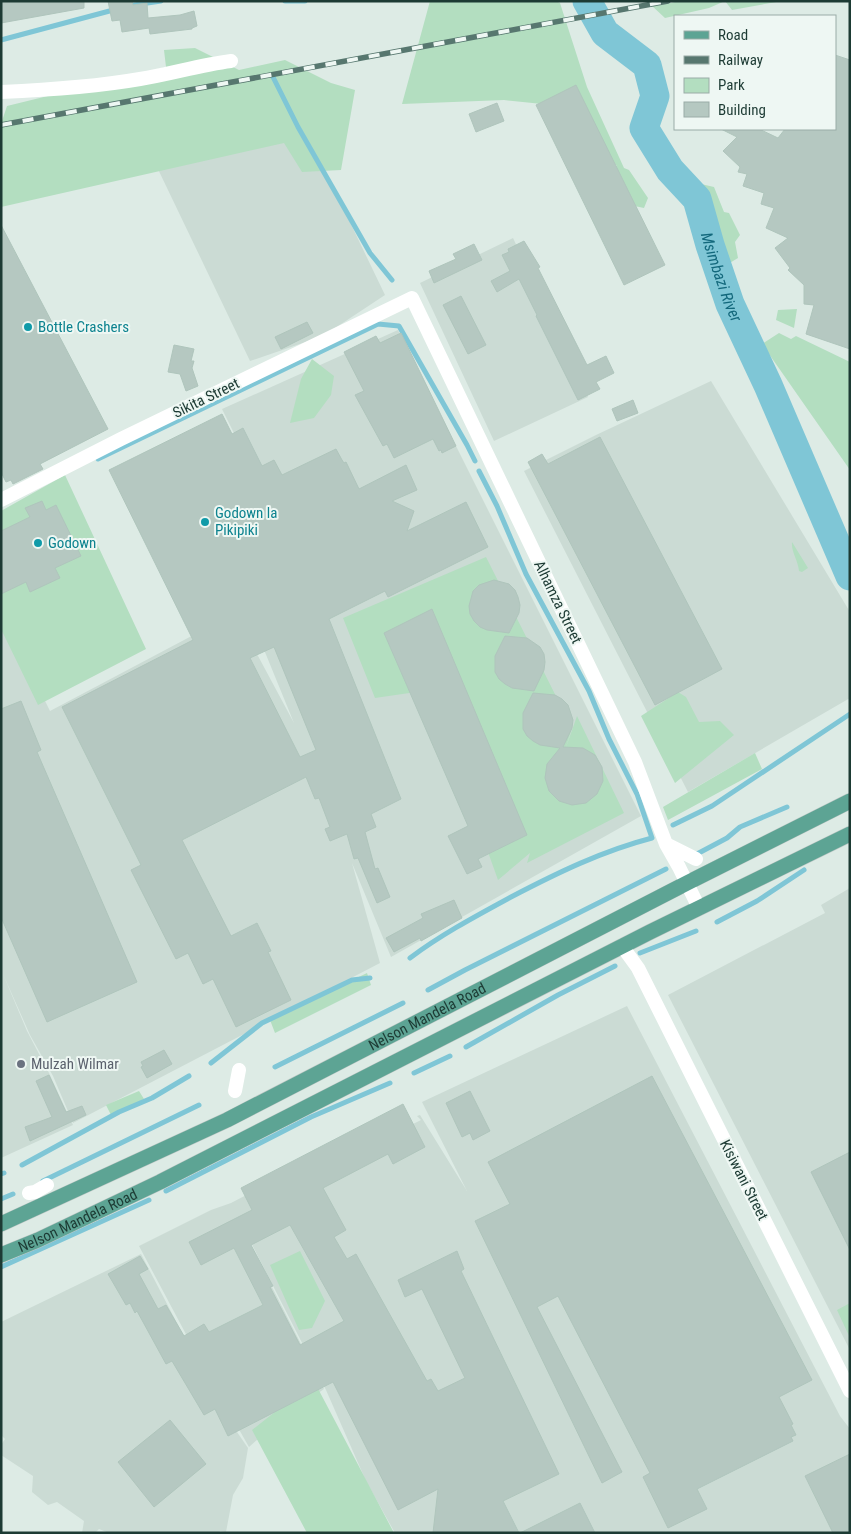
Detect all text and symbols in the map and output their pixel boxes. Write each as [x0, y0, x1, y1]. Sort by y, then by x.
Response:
legend [674, 15, 836, 130]
text: Road [718, 26, 748, 44]
text: Railway [718, 51, 763, 69]
text: Park [718, 76, 745, 94]
text: Building [718, 101, 766, 119]
water label: Msimbazi River [697, 230, 746, 326]
place label: Bottle Crashers [38, 318, 129, 336]
marker: Bottle Crashers [22, 321, 34, 333]
street label: Sikita Street [170, 374, 242, 422]
place label: Godown la Pikipiki [215, 504, 277, 539]
marker: Godown la Pikipiki [199, 516, 211, 528]
place label: Godown [48, 534, 96, 552]
marker: Godown [32, 537, 44, 549]
street label: Alhamza Street [530, 558, 586, 646]
street label: Nelson Mandela Road [366, 979, 489, 1054]
place label: Mulzah Wilmar [31, 1055, 119, 1073]
marker: Mulzah Wilmar [15, 1058, 27, 1070]
street label: Kisiwani Street [716, 1137, 772, 1223]
street label: Nelson Mandela Road [16, 1185, 140, 1256]

